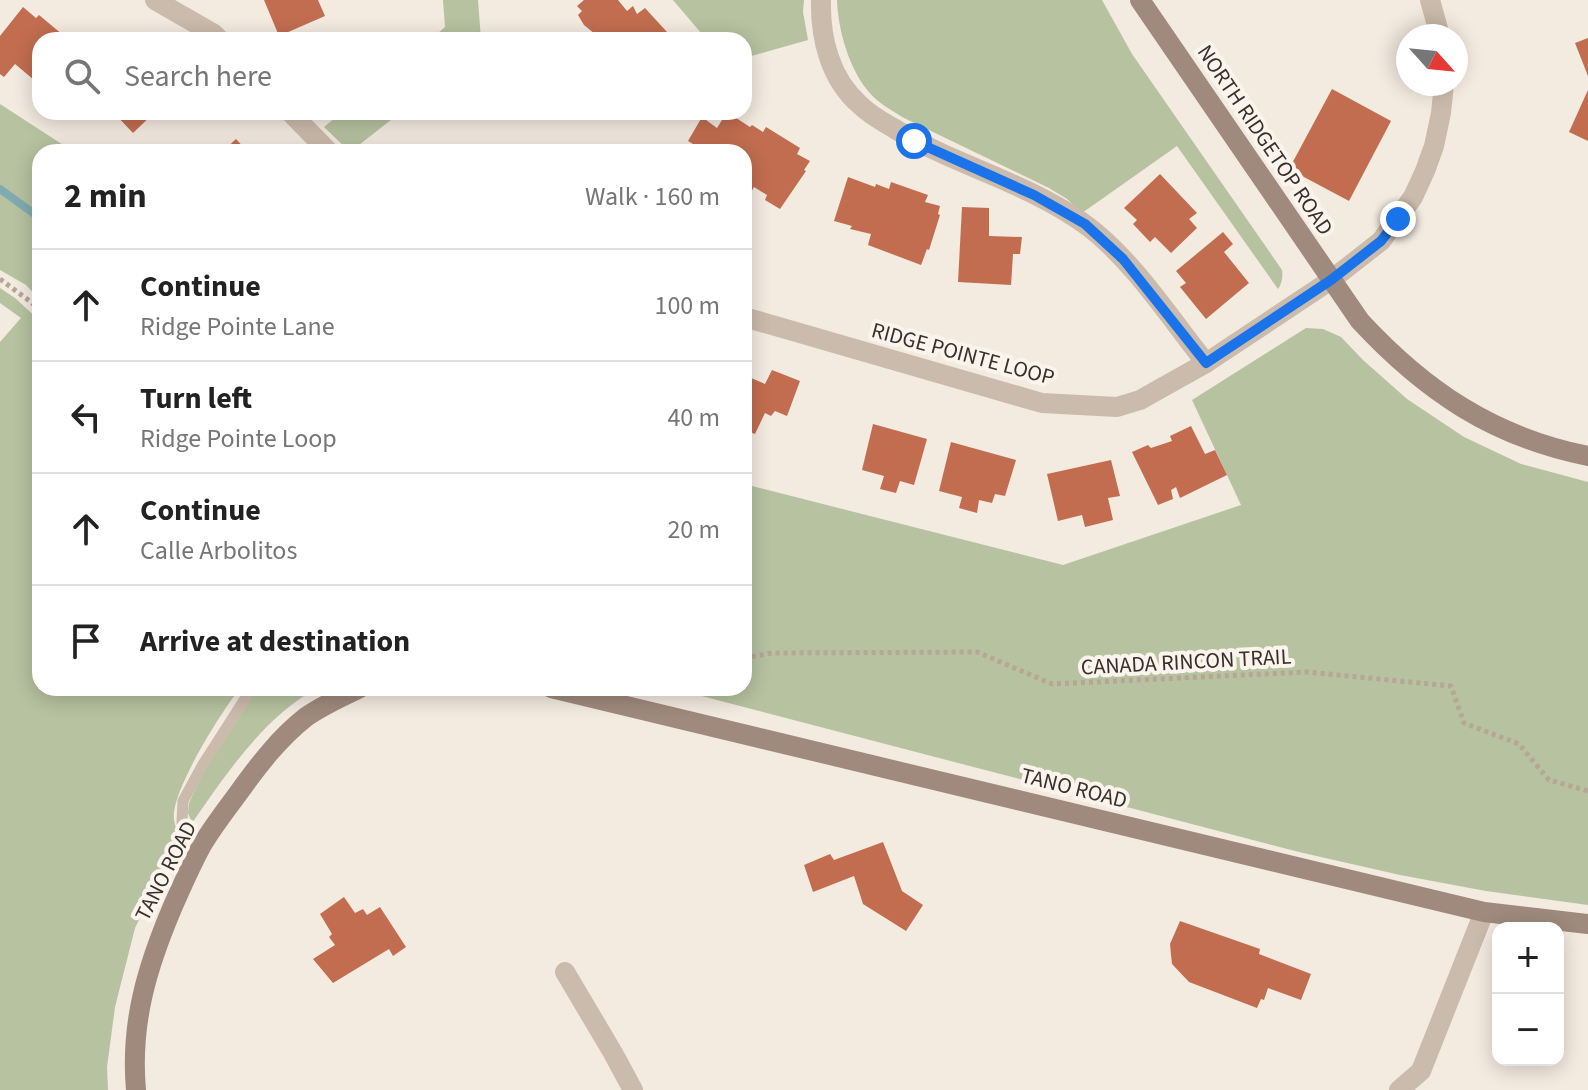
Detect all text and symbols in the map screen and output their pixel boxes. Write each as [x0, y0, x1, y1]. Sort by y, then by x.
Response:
north arrow [1396, 24, 1468, 96]
search box [32, 32, 752, 120]
street label: NORTH RIDGETOP ROAD [1189, 38, 1341, 242]
icon: search [60, 54, 104, 98]
text: Search here [124, 55, 272, 98]
route start [896, 123, 932, 159]
text: 2 min [64, 172, 147, 221]
text: Walk · 160 m [585, 178, 720, 215]
route end [1380, 201, 1416, 237]
text: Continue [140, 265, 261, 308]
icon: ahead [64, 283, 108, 327]
text: 100 m [654, 287, 720, 324]
text: Ridge Pointe Lane [140, 308, 335, 345]
street label: RIDGE POINTE LOOP [868, 314, 1058, 394]
text: Turn left [140, 377, 252, 420]
icon: left [64, 395, 108, 439]
text: 40 m [667, 399, 720, 436]
text: Ridge Pointe Loop [140, 420, 337, 457]
text: Continue [140, 489, 261, 532]
icon: ahead [64, 507, 108, 551]
text: 20 m [667, 511, 720, 548]
text: Calle Arbolitos [140, 532, 297, 569]
icon: arrive [64, 619, 108, 663]
text: Arrive at destination [140, 620, 410, 663]
street label: CANADA RINCON TRAIL [1080, 640, 1292, 683]
street label: TANO ROAD [1017, 759, 1131, 817]
street label: TANO ROAD [127, 815, 205, 927]
map controls [1492, 922, 1564, 1066]
button: + [1492, 922, 1564, 994]
button: − [1492, 994, 1564, 1066]

